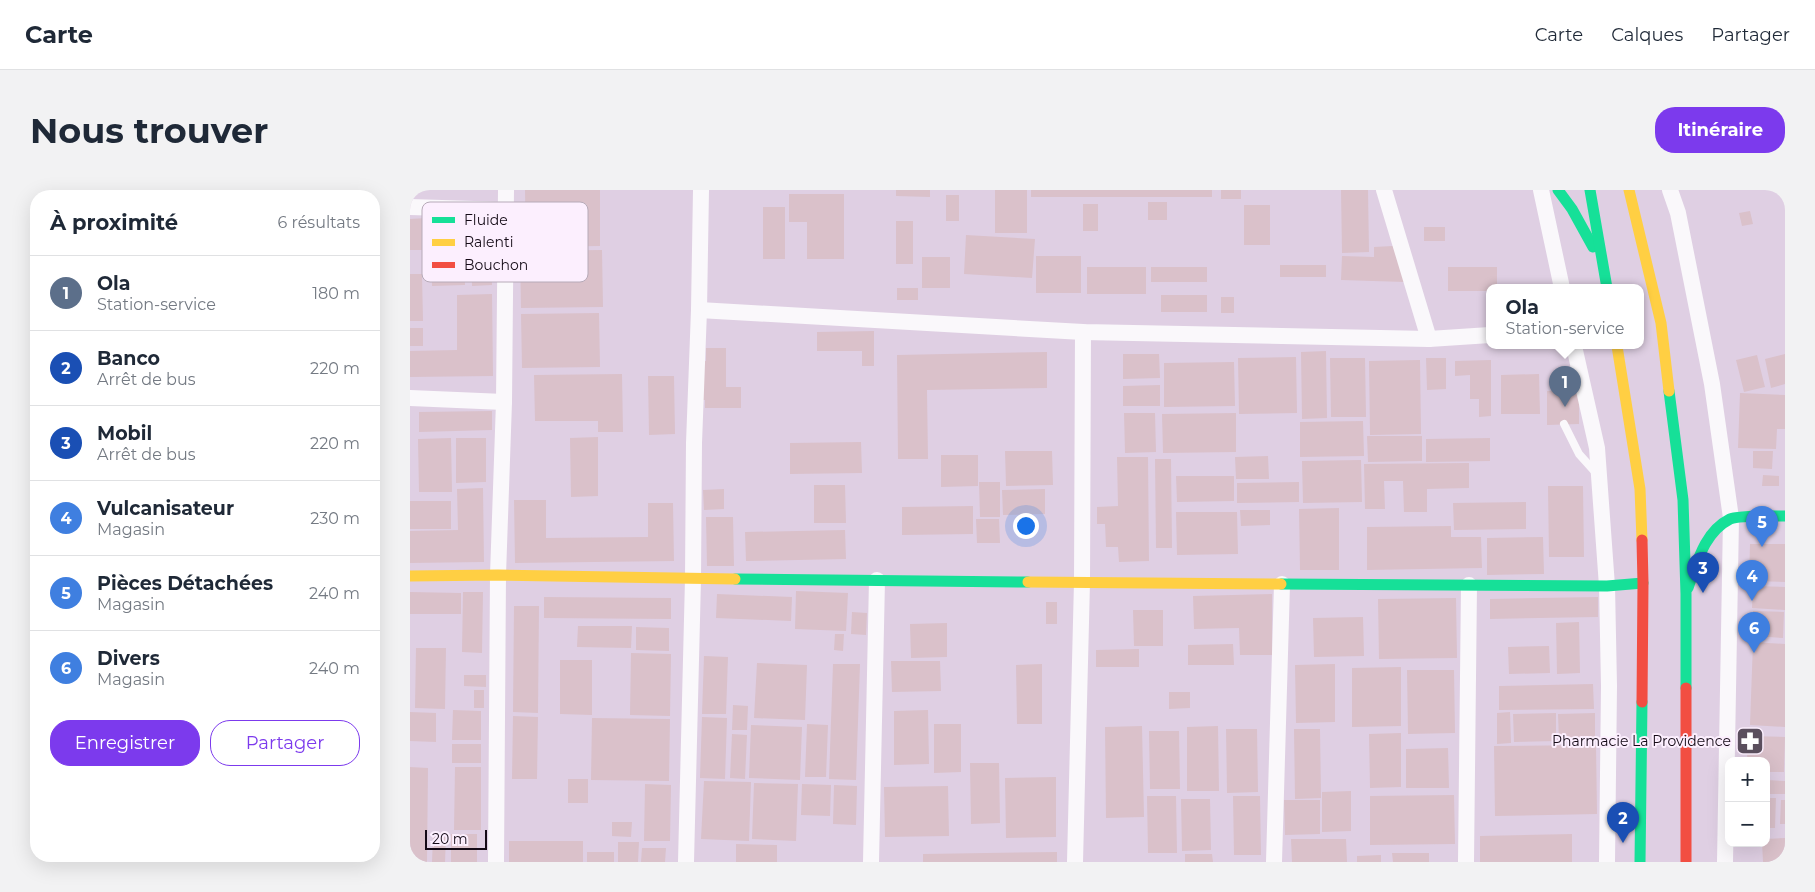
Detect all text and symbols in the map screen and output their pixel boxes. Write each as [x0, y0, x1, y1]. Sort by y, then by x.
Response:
text: Carte [25, 20, 93, 49]
text: Carte [1535, 24, 1583, 46]
text: Calques [1611, 24, 1683, 46]
text: Partager [1711, 24, 1790, 46]
button: Itinéraire [1655, 107, 1785, 153]
text: Nous trouver [30, 109, 268, 152]
legend [422, 202, 588, 282]
text: À proximité [50, 210, 178, 235]
text: Fluide [464, 211, 508, 229]
text: 6 résultats [278, 213, 360, 232]
text: Ralenti [464, 233, 513, 251]
text: Bouchon [464, 256, 528, 274]
text: Ola [97, 272, 130, 295]
text: 1 [63, 284, 69, 303]
text: 180 m [312, 284, 360, 303]
popup [1486, 284, 1644, 349]
text: Station-service [97, 295, 216, 314]
text: Ola [1506, 296, 1539, 319]
text: Station-service [1506, 319, 1624, 338]
text: Banco [97, 347, 160, 370]
text: 2 [61, 359, 71, 378]
text: 220 m [310, 359, 360, 378]
pin: 1 [1549, 366, 1581, 407]
text: Arrêt de bus [97, 370, 195, 389]
text: Mobil [97, 422, 152, 445]
text: 3 [61, 434, 71, 453]
text: 220 m [310, 434, 360, 453]
text: Arrêt de bus [97, 445, 195, 464]
text: Vulcanisateur [97, 497, 234, 520]
pin: 5 [1746, 506, 1778, 547]
text: 4 [60, 509, 72, 528]
text: 230 m [310, 509, 360, 528]
your location [1013, 513, 1039, 539]
text: Magasin [97, 520, 165, 539]
pin: 3 [1687, 552, 1719, 593]
pin: 4 [1736, 560, 1768, 601]
text: Pièces Détachées [97, 572, 273, 595]
text: 5 [61, 584, 71, 603]
text: 240 m [309, 584, 360, 603]
text: Magasin [97, 595, 165, 614]
pin: 6 [1738, 612, 1770, 653]
text: Divers [97, 647, 160, 670]
text: 6 [61, 659, 71, 678]
text: 240 m [309, 659, 360, 678]
text: Magasin [97, 670, 165, 689]
button: Enregistrer [50, 720, 200, 766]
button: Partager [210, 720, 360, 766]
pharmacy icon: Pharmacie La Providence [1735, 726, 1765, 756]
place label: Pharmacie La Providence [1552, 732, 1731, 750]
map controls [1725, 757, 1770, 847]
button: + [1725, 757, 1770, 802]
pin: 2 [1607, 802, 1639, 843]
button: − [1725, 802, 1770, 847]
scale bar [425, 827, 488, 850]
text: 20 m [432, 830, 468, 848]

